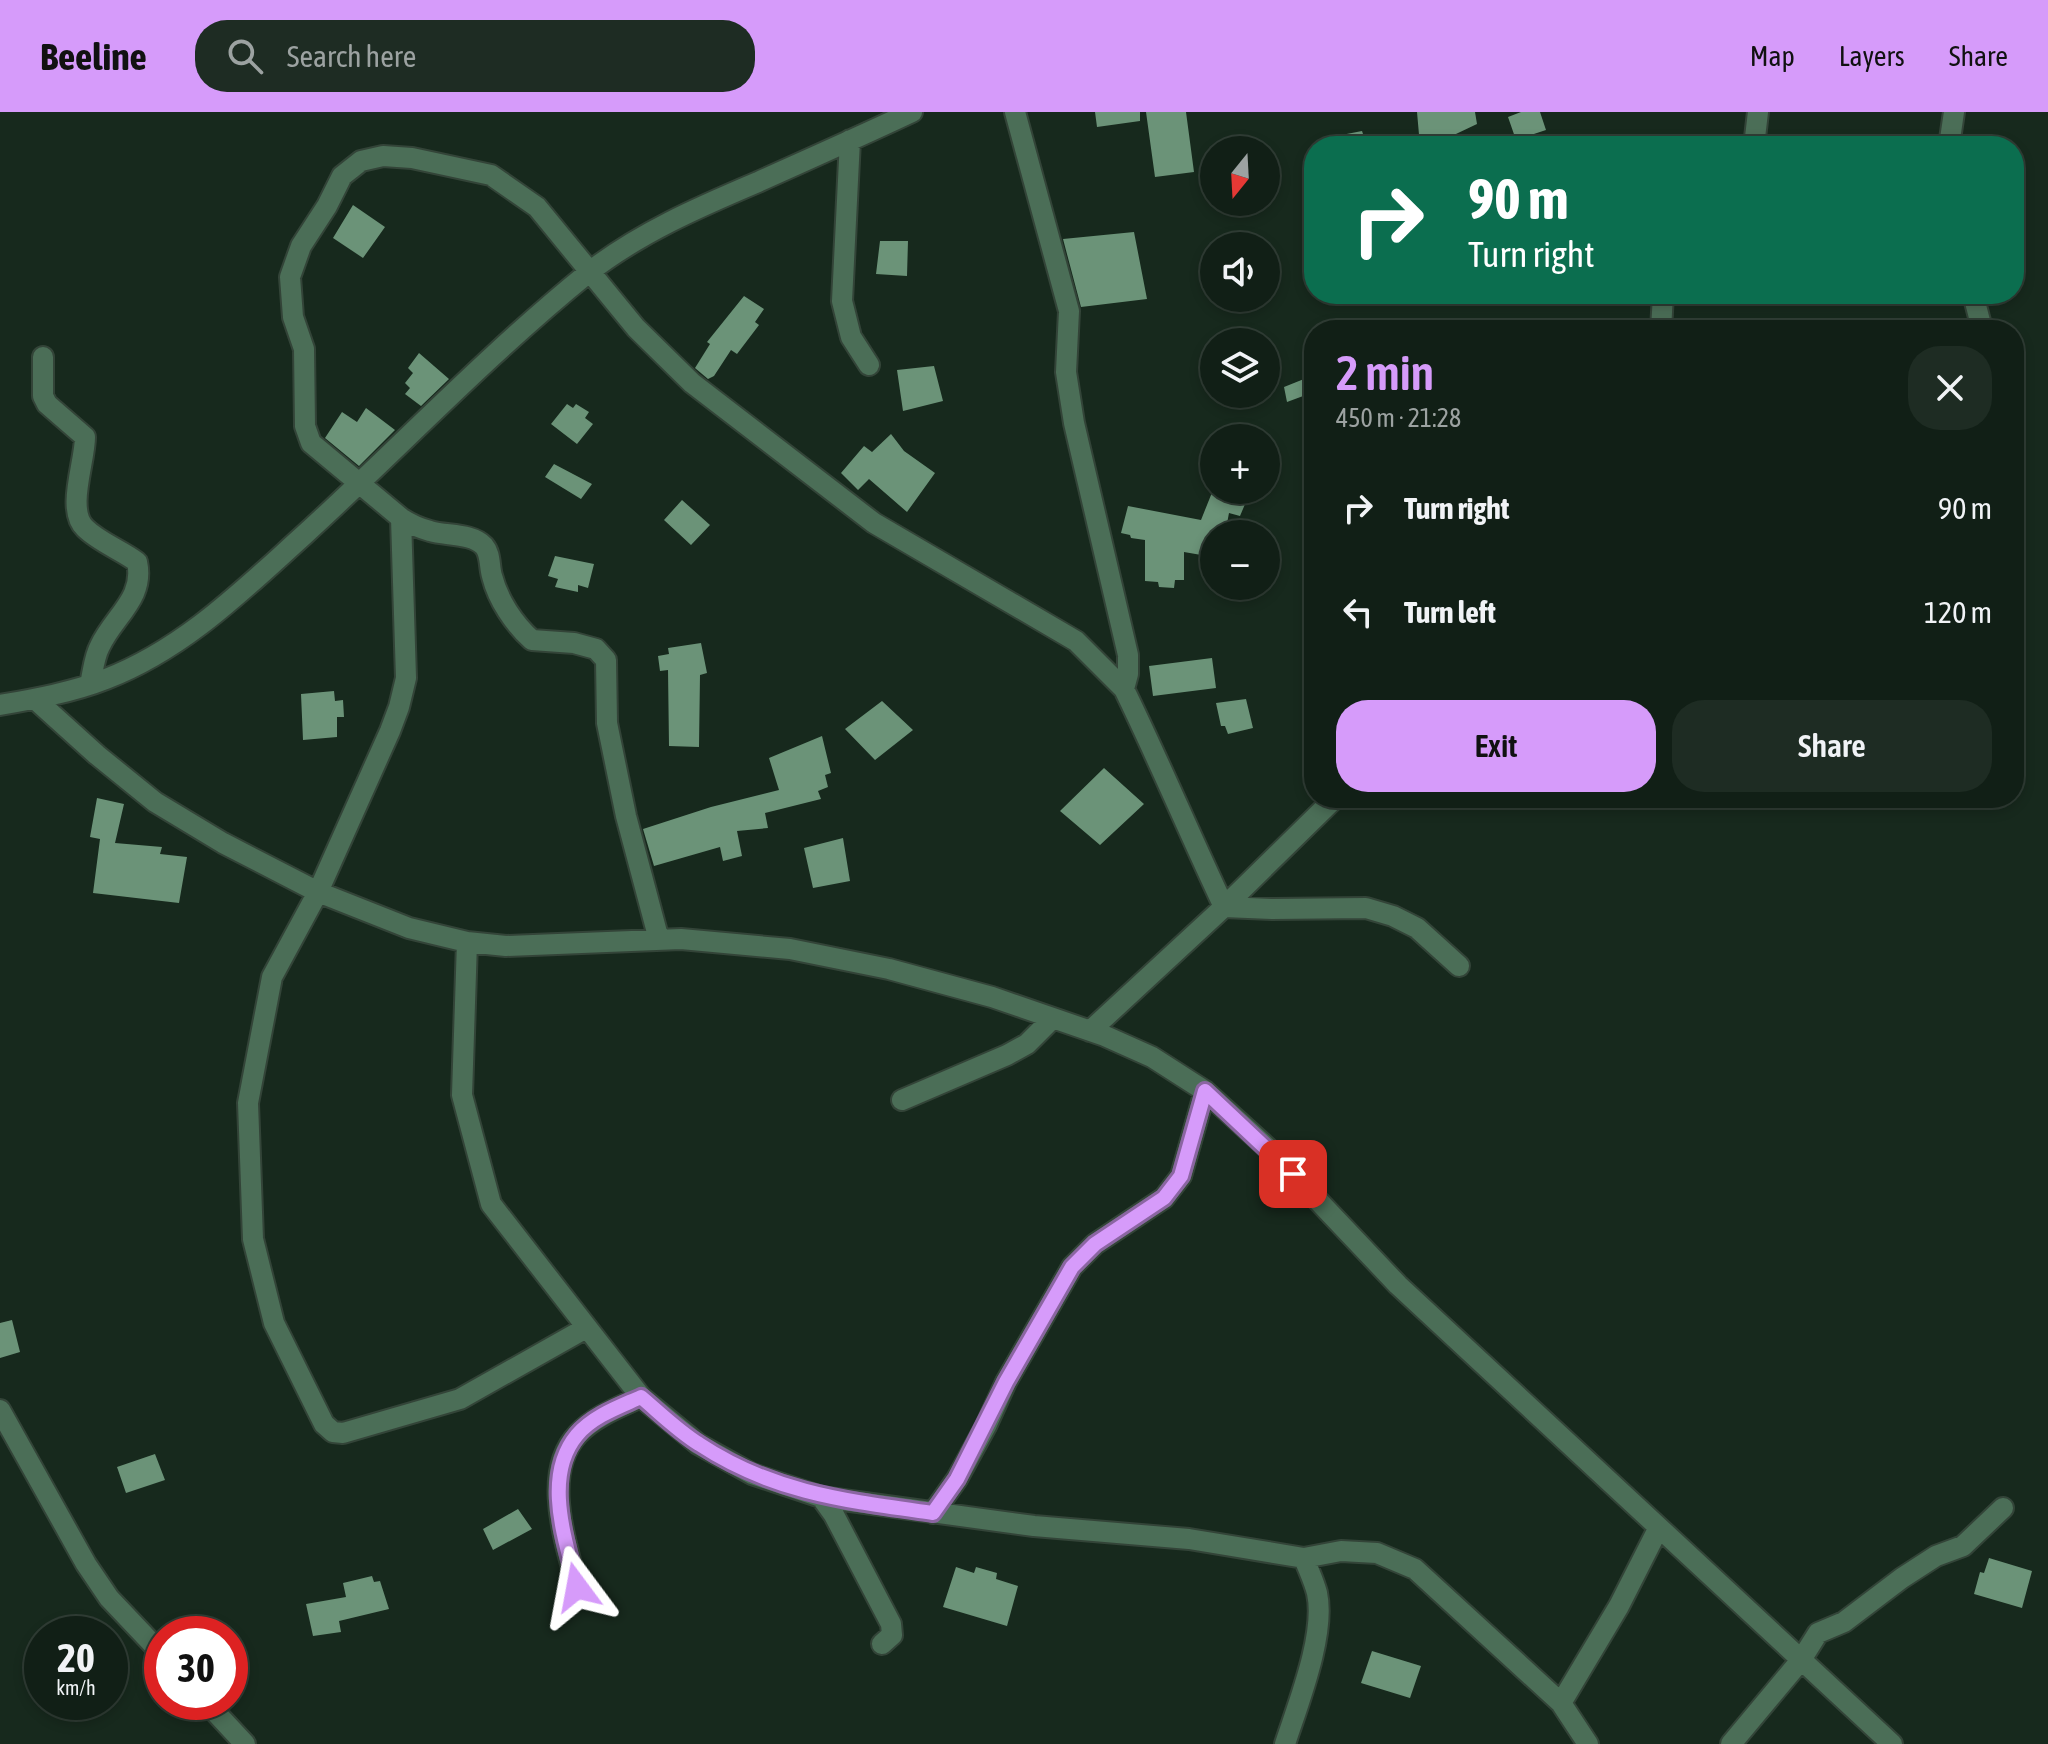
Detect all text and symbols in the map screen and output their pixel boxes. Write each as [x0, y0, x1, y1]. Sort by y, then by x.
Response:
search box [195, 20, 755, 92]
icon: search [223, 34, 267, 78]
text: Beeline [40, 35, 147, 78]
text: Search here [287, 39, 416, 73]
text: Map [1750, 40, 1795, 72]
text: Layers [1839, 40, 1905, 72]
text: Share [1949, 40, 2008, 72]
north arrow [1200, 136, 1280, 216]
map controls [1200, 136, 1280, 600]
text: 90 m [1468, 167, 1569, 231]
icon: right [1336, 168, 1440, 272]
button: sound [1200, 232, 1280, 312]
text: Turn right [1468, 233, 1595, 275]
button: layers [1200, 328, 1280, 408]
text: 2 min [1336, 345, 1434, 400]
button: close [1908, 346, 1992, 430]
text: 450 m · 21:28 [1336, 403, 1461, 433]
button: + [1200, 424, 1280, 504]
icon: right [1336, 486, 1380, 530]
text: Turn right [1404, 491, 1510, 525]
text: 90 m [1938, 491, 1992, 525]
button: − [1200, 520, 1280, 600]
icon: left [1336, 590, 1380, 634]
text: Turn left [1404, 595, 1496, 629]
text: 120 m [1924, 595, 1992, 629]
button: Exit [1336, 700, 1656, 792]
button: Share [1672, 700, 1992, 792]
pin [1259, 1140, 1327, 1208]
icon: arrive [1271, 1152, 1315, 1196]
position arrow [535, 1545, 619, 1629]
speed limit sign: 30 [144, 1616, 248, 1720]
text: 20 [57, 1635, 95, 1680]
text: km/h [56, 1676, 96, 1699]

